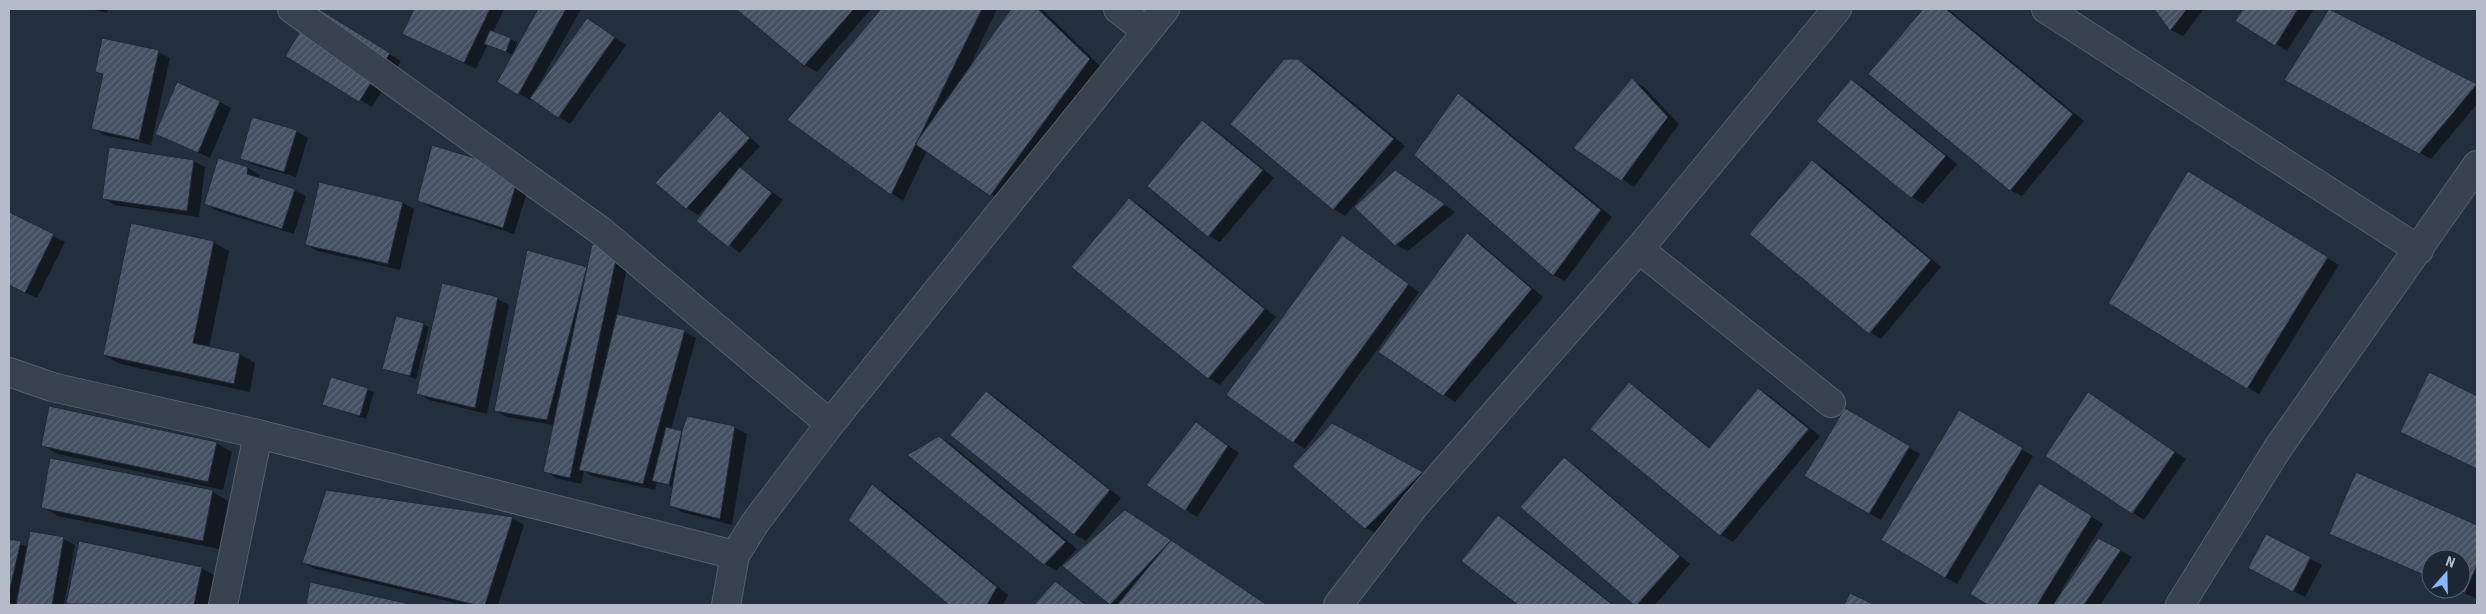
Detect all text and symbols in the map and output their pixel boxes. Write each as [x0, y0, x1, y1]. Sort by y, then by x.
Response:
north arrow [2421, 549, 2471, 599]
text: N [2444, 553, 2457, 571]

